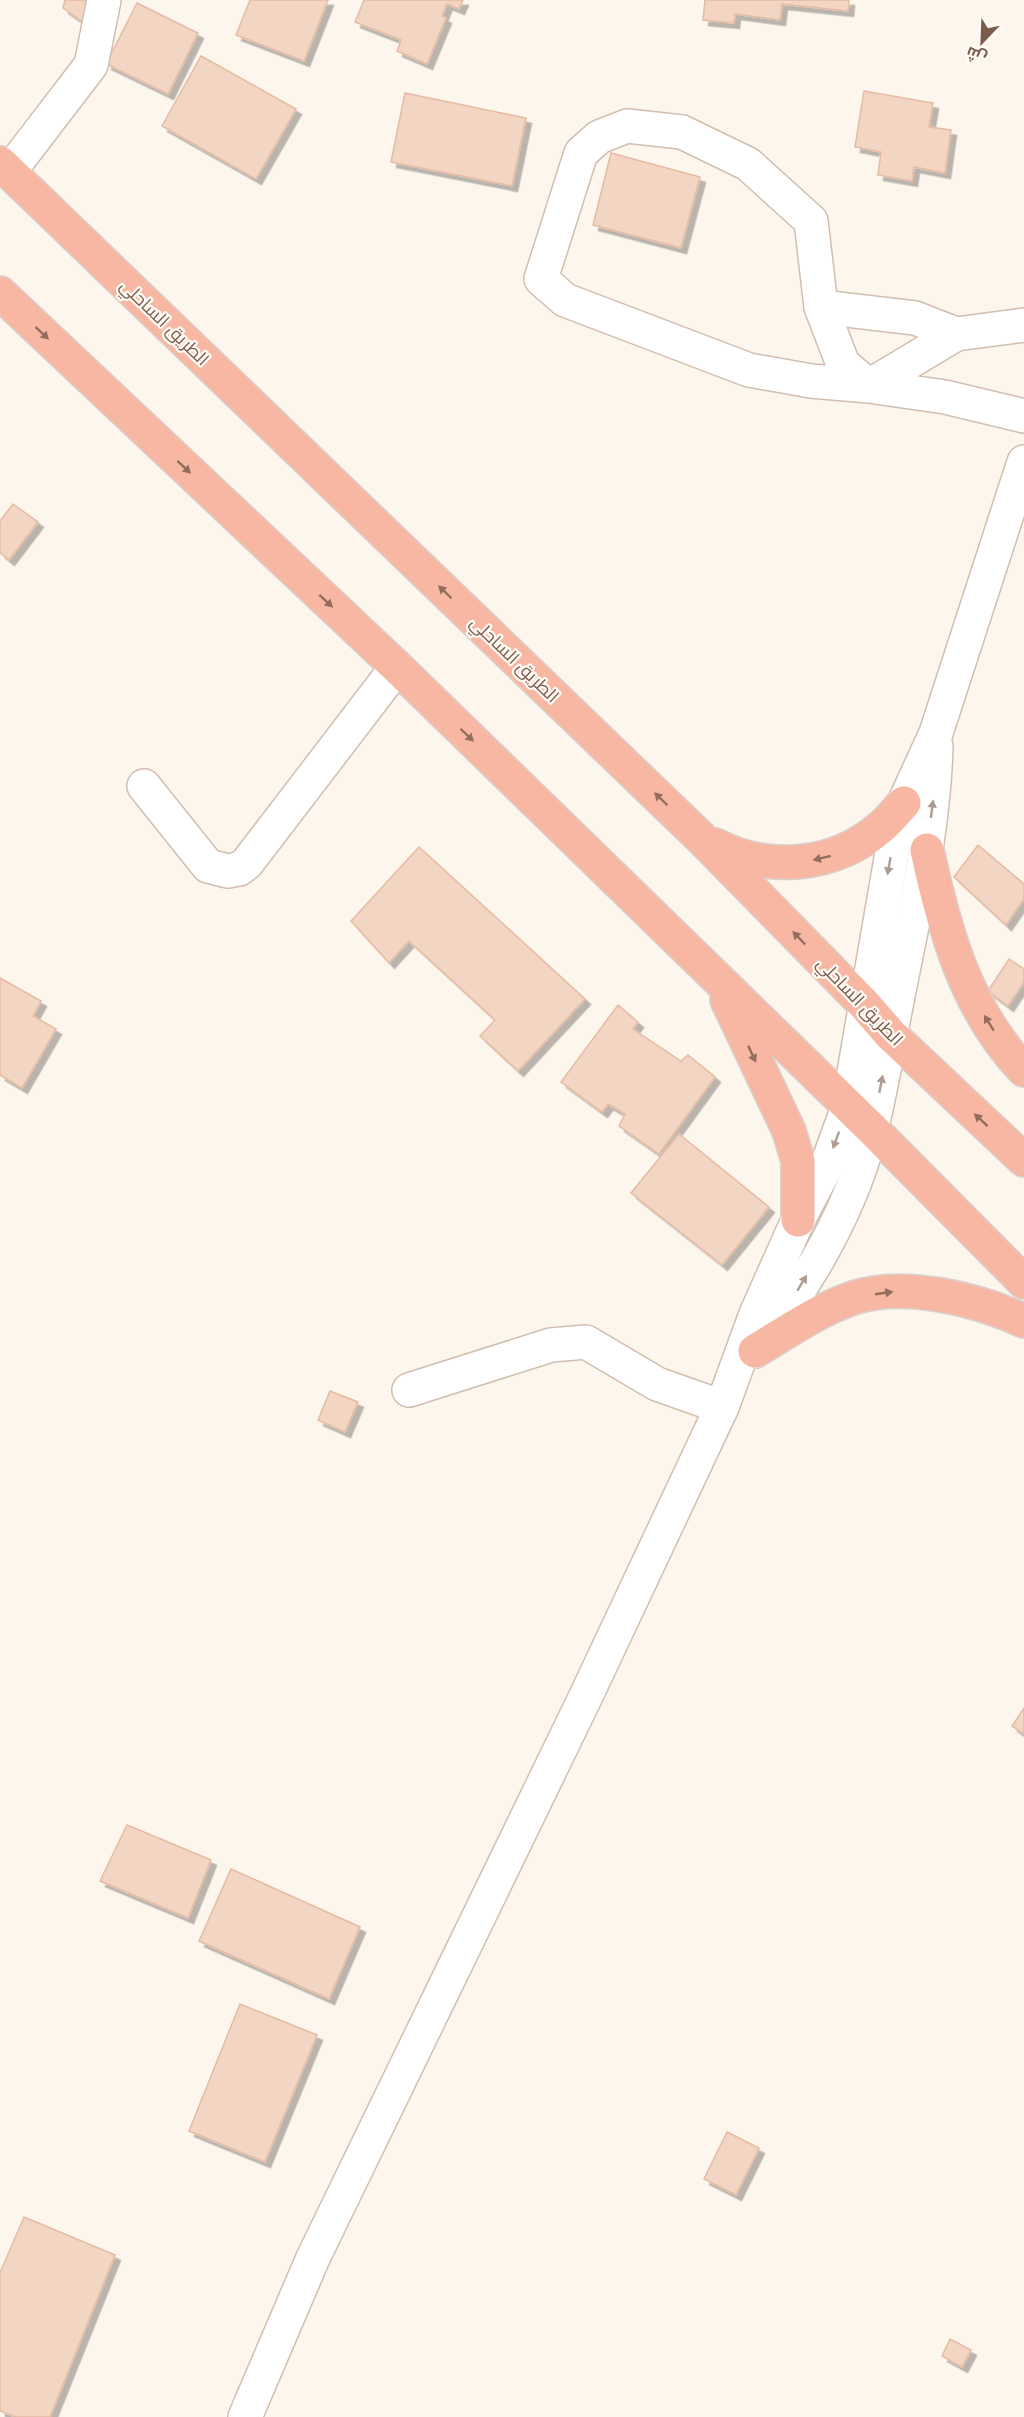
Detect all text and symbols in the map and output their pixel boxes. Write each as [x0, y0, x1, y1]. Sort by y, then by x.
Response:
north arrow [952, 12, 1012, 72]
text: ش [963, 43, 989, 68]
street label: الطريق الساحلي [114, 274, 214, 372]
one-way arrow [35, 326, 49, 340]
one-way arrow [177, 460, 192, 474]
one-way arrow [439, 585, 453, 599]
one-way arrow [319, 593, 333, 607]
street label: الطريق الساحلي [464, 611, 564, 709]
one-way arrow [460, 728, 474, 742]
one-way arrow [655, 793, 669, 807]
one-way arrow [927, 800, 937, 819]
one-way arrow [813, 853, 831, 863]
one-way arrow [885, 857, 894, 876]
one-way arrow [792, 930, 806, 945]
street label: الطريق الساحلي [810, 952, 908, 1052]
one-way arrow [984, 1015, 995, 1031]
one-way arrow [747, 1046, 757, 1064]
one-way arrow [877, 1074, 886, 1093]
one-way arrow [974, 1113, 989, 1127]
one-way arrow [831, 1131, 841, 1149]
one-way arrow [797, 1275, 808, 1291]
one-way arrow [874, 1288, 893, 1297]

